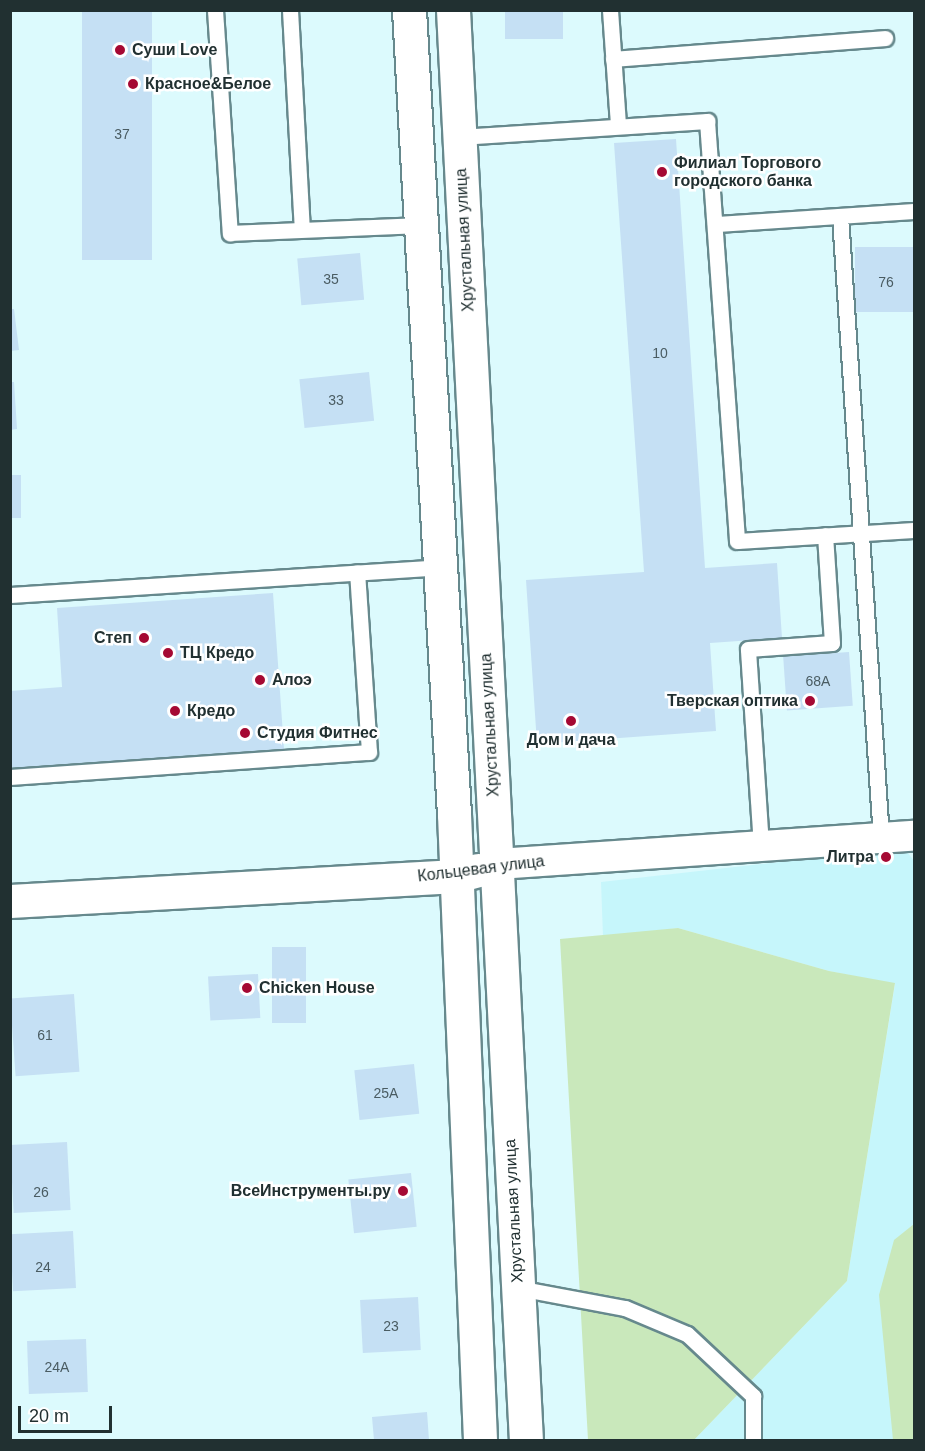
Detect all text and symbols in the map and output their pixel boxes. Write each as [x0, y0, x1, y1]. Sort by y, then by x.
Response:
place label: Суши Love [132, 40, 217, 60]
marker: Суши Love [113, 43, 127, 57]
place label: Красное&Белое [145, 74, 271, 94]
marker: Красное&Белое [126, 77, 140, 91]
house number: 37 [114, 126, 130, 142]
place label: Филиал Торгового городского банка [674, 153, 821, 191]
marker: Филиал Торгового городского банка [655, 165, 669, 179]
street label: Хрустальная улица [452, 168, 478, 312]
house number: 35 [323, 271, 339, 287]
house number: 76 [878, 274, 894, 290]
house number: 10 [652, 345, 668, 361]
house number: 33 [328, 392, 344, 408]
place label: Степ [94, 628, 132, 648]
marker: Степ [137, 631, 151, 645]
place label: ТЦ Кредо [180, 643, 254, 663]
marker: ТЦ Кредо [161, 646, 175, 660]
street label: Хрустальная улица [477, 653, 503, 797]
place label: Алоэ [272, 670, 312, 690]
marker: Алоэ [253, 673, 267, 687]
house number: 68А [806, 673, 830, 689]
place label: Тверская оптика [667, 691, 798, 711]
marker: Тверская оптика [803, 694, 817, 708]
place label: Кредо [187, 701, 235, 721]
marker: Кредо [168, 704, 182, 718]
marker: Дом и дача [564, 714, 578, 728]
place label: Студия Фитнес [257, 723, 378, 743]
marker: Студия Фитнес [238, 726, 252, 740]
place label: Дом и дача [527, 730, 615, 750]
place label: Литра [826, 847, 874, 867]
marker: Литра [879, 850, 893, 864]
street label: Кольцевая улица [416, 852, 546, 886]
place label: Chicken House [259, 978, 375, 998]
marker: Chicken House [240, 981, 254, 995]
house number: 61 [37, 1027, 53, 1043]
house number: 25А [374, 1085, 398, 1101]
street label: Хрустальная улица [501, 1139, 527, 1283]
place label: ВсеИнструменты.ру [231, 1181, 391, 1201]
house number: 26 [33, 1184, 49, 1200]
marker: ВсеИнструменты.ру [396, 1184, 410, 1198]
house number: 24 [35, 1259, 51, 1275]
house number: 23 [383, 1318, 399, 1334]
house number: 24А [45, 1359, 69, 1375]
scale bar [21, 1394, 116, 1432]
text: 20 m [29, 1406, 69, 1426]

